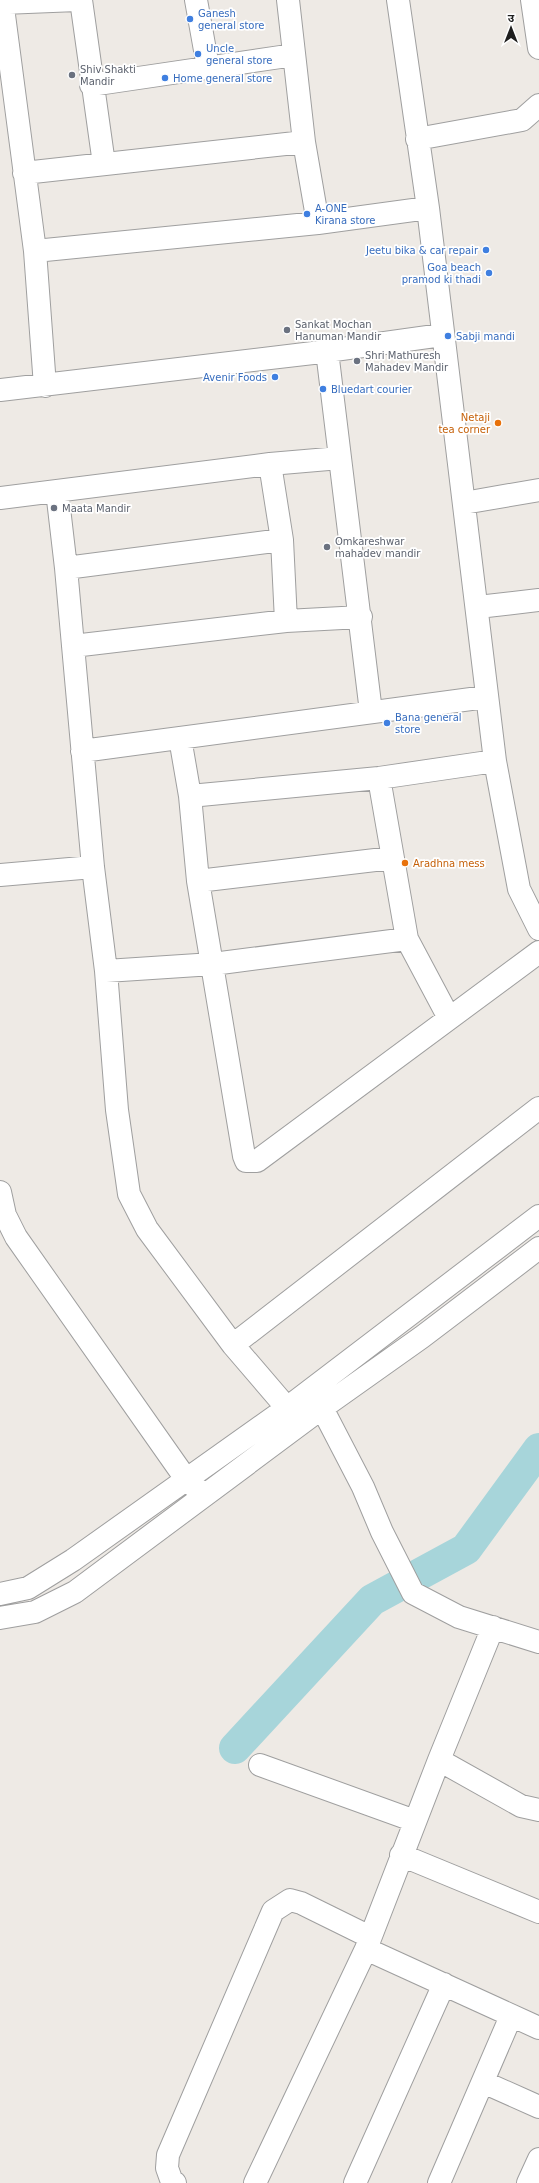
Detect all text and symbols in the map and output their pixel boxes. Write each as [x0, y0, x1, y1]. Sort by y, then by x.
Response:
place label: Ganesh general store [198, 8, 264, 31]
north arrow [491, 8, 531, 48]
text: उ [508, 12, 515, 25]
marker: Ganesh general store [185, 14, 195, 24]
place label: Uncle general store [206, 43, 272, 66]
marker: Uncle general store [193, 49, 203, 59]
place label: Shiv Shakti Mandir [80, 64, 136, 87]
marker: Shiv Shakti Mandir [67, 70, 77, 80]
marker: Home general store [160, 73, 170, 83]
place label: Home general store [173, 73, 272, 84]
place label: A-ONE Kirana store [315, 203, 376, 226]
marker: A-ONE Kirana store [302, 209, 312, 219]
place label: Jeetu bika & car repair [365, 245, 479, 256]
marker: Jeetu bika & car repair [481, 245, 491, 255]
place label: Goa beach pramod ki thadi [402, 262, 481, 285]
marker: Goa beach pramod ki thadi [484, 268, 494, 278]
place label: Sankat Mochan Hanuman Mandir [295, 319, 382, 342]
marker: Sankat Mochan Hanuman Mandir [282, 325, 292, 335]
marker: Sabji mandi [443, 331, 453, 341]
place label: Sabji mandi [456, 331, 515, 342]
place label: Shri Mathuresh Mahadev Mandir [365, 350, 449, 373]
marker: Shri Mathuresh Mahadev Mandir [352, 356, 362, 366]
place label: Avenir Foods [203, 372, 267, 383]
marker: Avenir Foods [270, 372, 280, 382]
marker: Bluedart courier [318, 384, 328, 394]
place label: Bluedart courier [331, 384, 413, 395]
place label: Netaji tea corner [438, 412, 491, 435]
marker: Netaji tea corner [493, 418, 503, 428]
marker: Maata Mandir [49, 503, 59, 513]
place label: Maata Mandir [62, 503, 131, 514]
place label: Omkareshwar mahadev mandir [335, 536, 421, 559]
marker: Omkareshwar mahadev mandir [322, 542, 332, 552]
place label: Bana general store [395, 712, 462, 735]
marker: Bana general store [382, 718, 392, 728]
marker: Aradhna mess [400, 858, 410, 868]
place label: Aradhna mess [413, 858, 485, 869]

